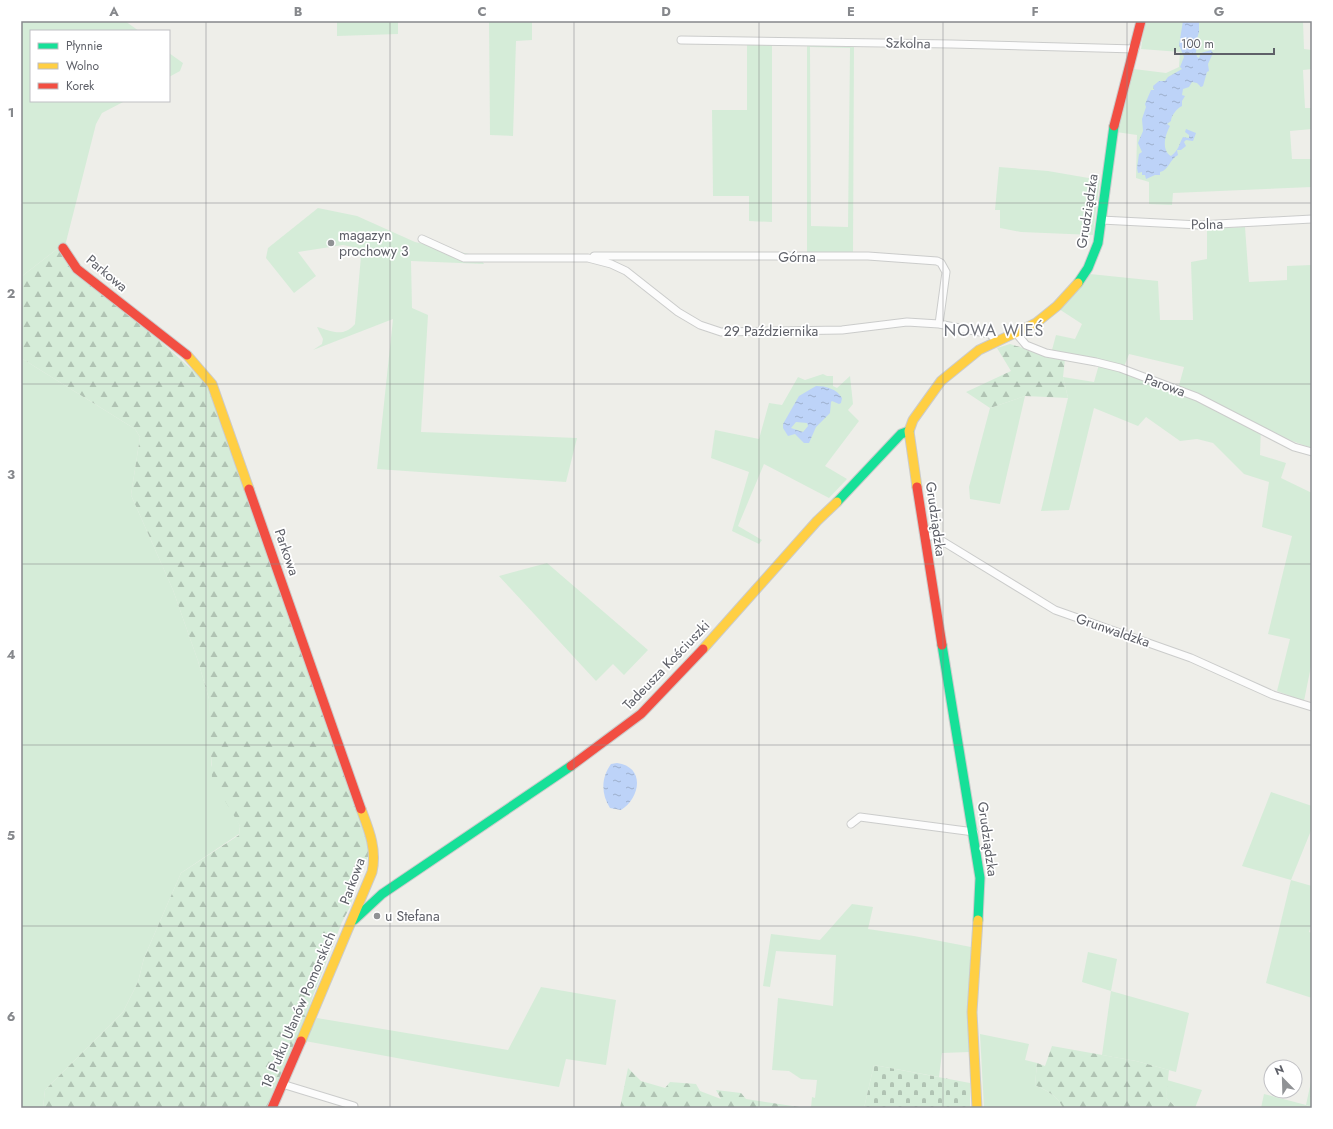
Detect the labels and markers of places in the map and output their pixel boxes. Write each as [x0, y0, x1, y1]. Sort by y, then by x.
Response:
place label: magazyn prochowy 3 [339, 225, 409, 261]
marker: magazyn prochowy 3 [326, 238, 336, 248]
place label: u Stefana [385, 906, 440, 926]
marker: u Stefana [372, 911, 382, 921]

